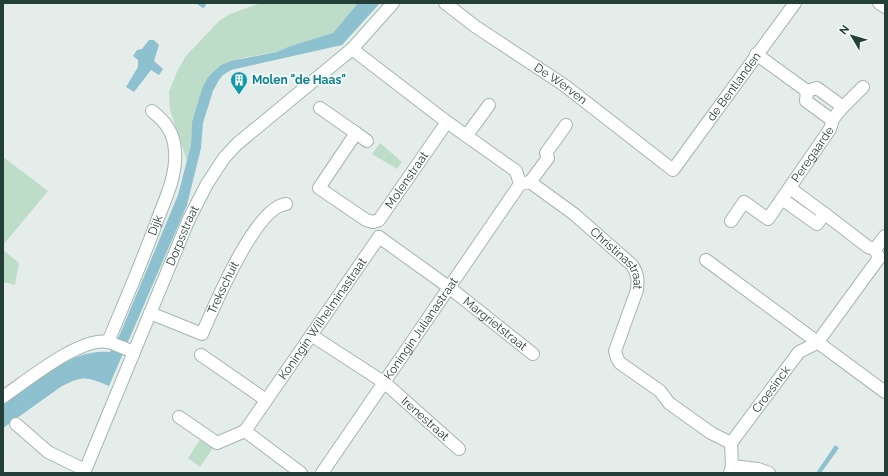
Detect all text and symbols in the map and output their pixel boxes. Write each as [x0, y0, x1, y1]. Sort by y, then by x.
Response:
north arrow [832, 16, 872, 56]
text: N [837, 23, 852, 37]
street label: de Bentlanden [704, 49, 764, 124]
street label: De Werven [531, 60, 590, 107]
building icon: Molen "de Haas" [229, 70, 249, 95]
place label: Molen "de Haas" [252, 73, 346, 87]
street label: Peregaarde [788, 124, 837, 185]
street label: Molenstraat [382, 149, 431, 211]
street label: Dorpsstraat [163, 203, 202, 268]
street label: Dijk [145, 213, 166, 237]
street label: Christinastraat [587, 224, 645, 290]
street label: Koningin Wilhelminastraat [276, 255, 370, 382]
street label: Trekschuit [205, 259, 242, 316]
street label: Koningin Julianastraat [381, 275, 461, 382]
street label: Margrietstraat [460, 294, 530, 353]
street label: Croesinck [749, 363, 794, 415]
street label: Irenestraat [398, 394, 452, 444]

